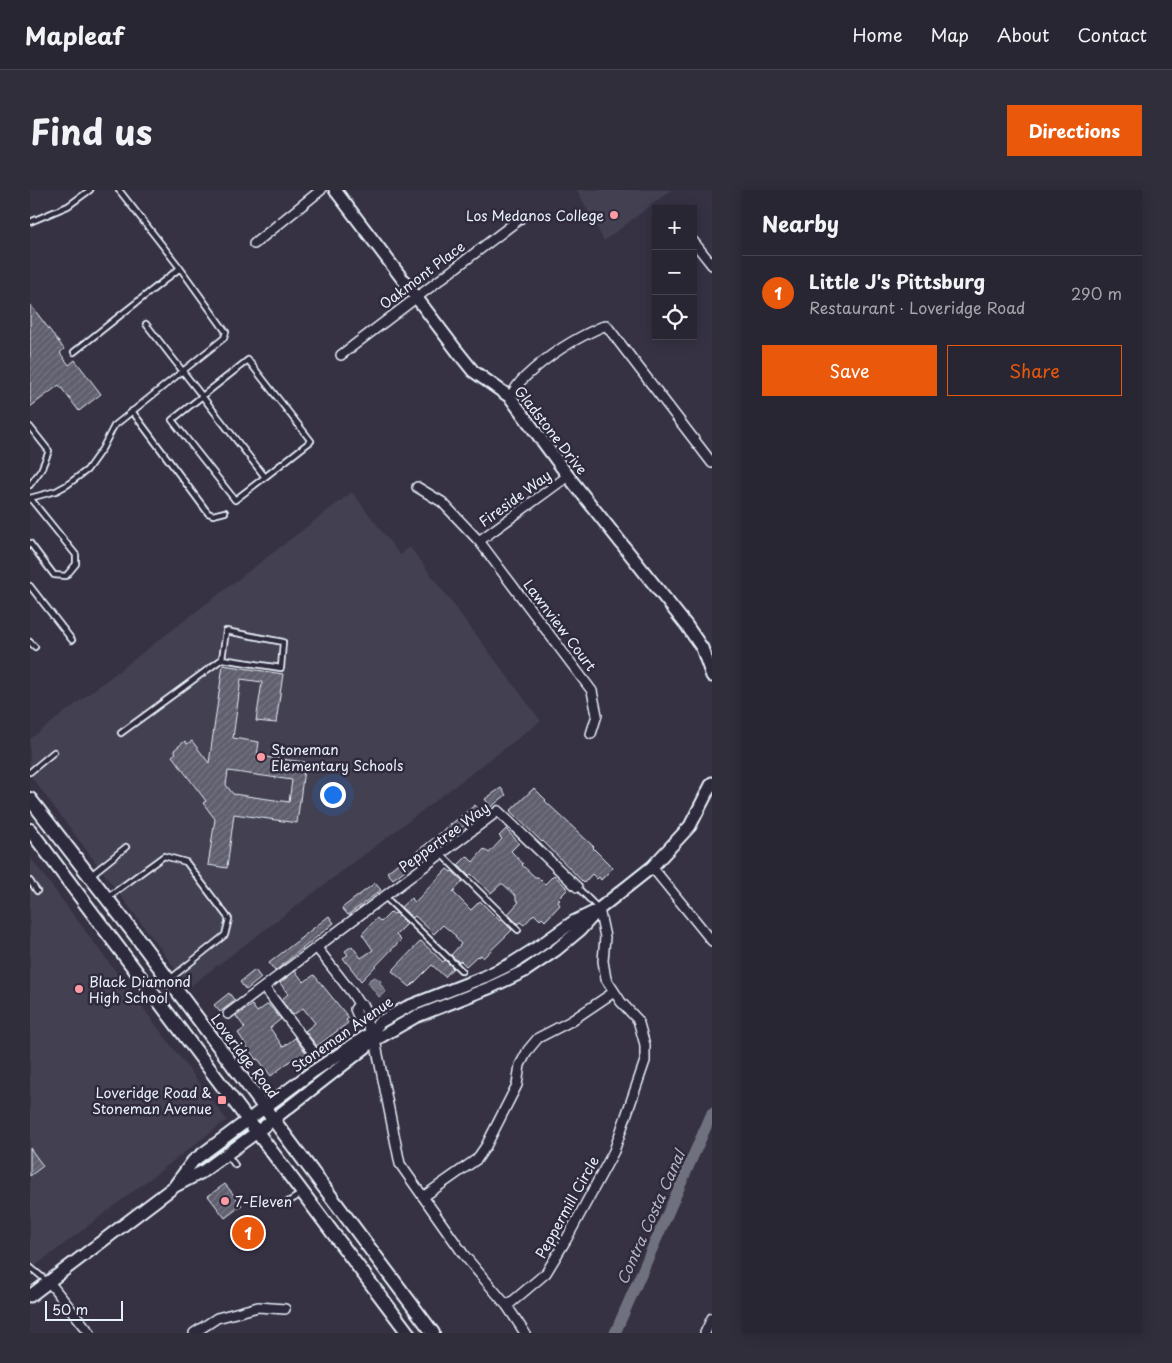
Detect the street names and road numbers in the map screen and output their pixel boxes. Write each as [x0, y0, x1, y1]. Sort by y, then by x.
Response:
street label: Oakmont Place [375, 236, 469, 314]
street label: Gladstone Drive [510, 381, 592, 479]
street label: Fireside Way [474, 465, 556, 531]
street label: Lawnview Court [519, 575, 602, 675]
street label: Peppertree Way [394, 797, 494, 877]
street label: Stoneman Avenue [287, 991, 398, 1077]
street label: Loveridge Road [206, 1009, 284, 1103]
street label: Peppermill Circle [530, 1152, 604, 1262]

